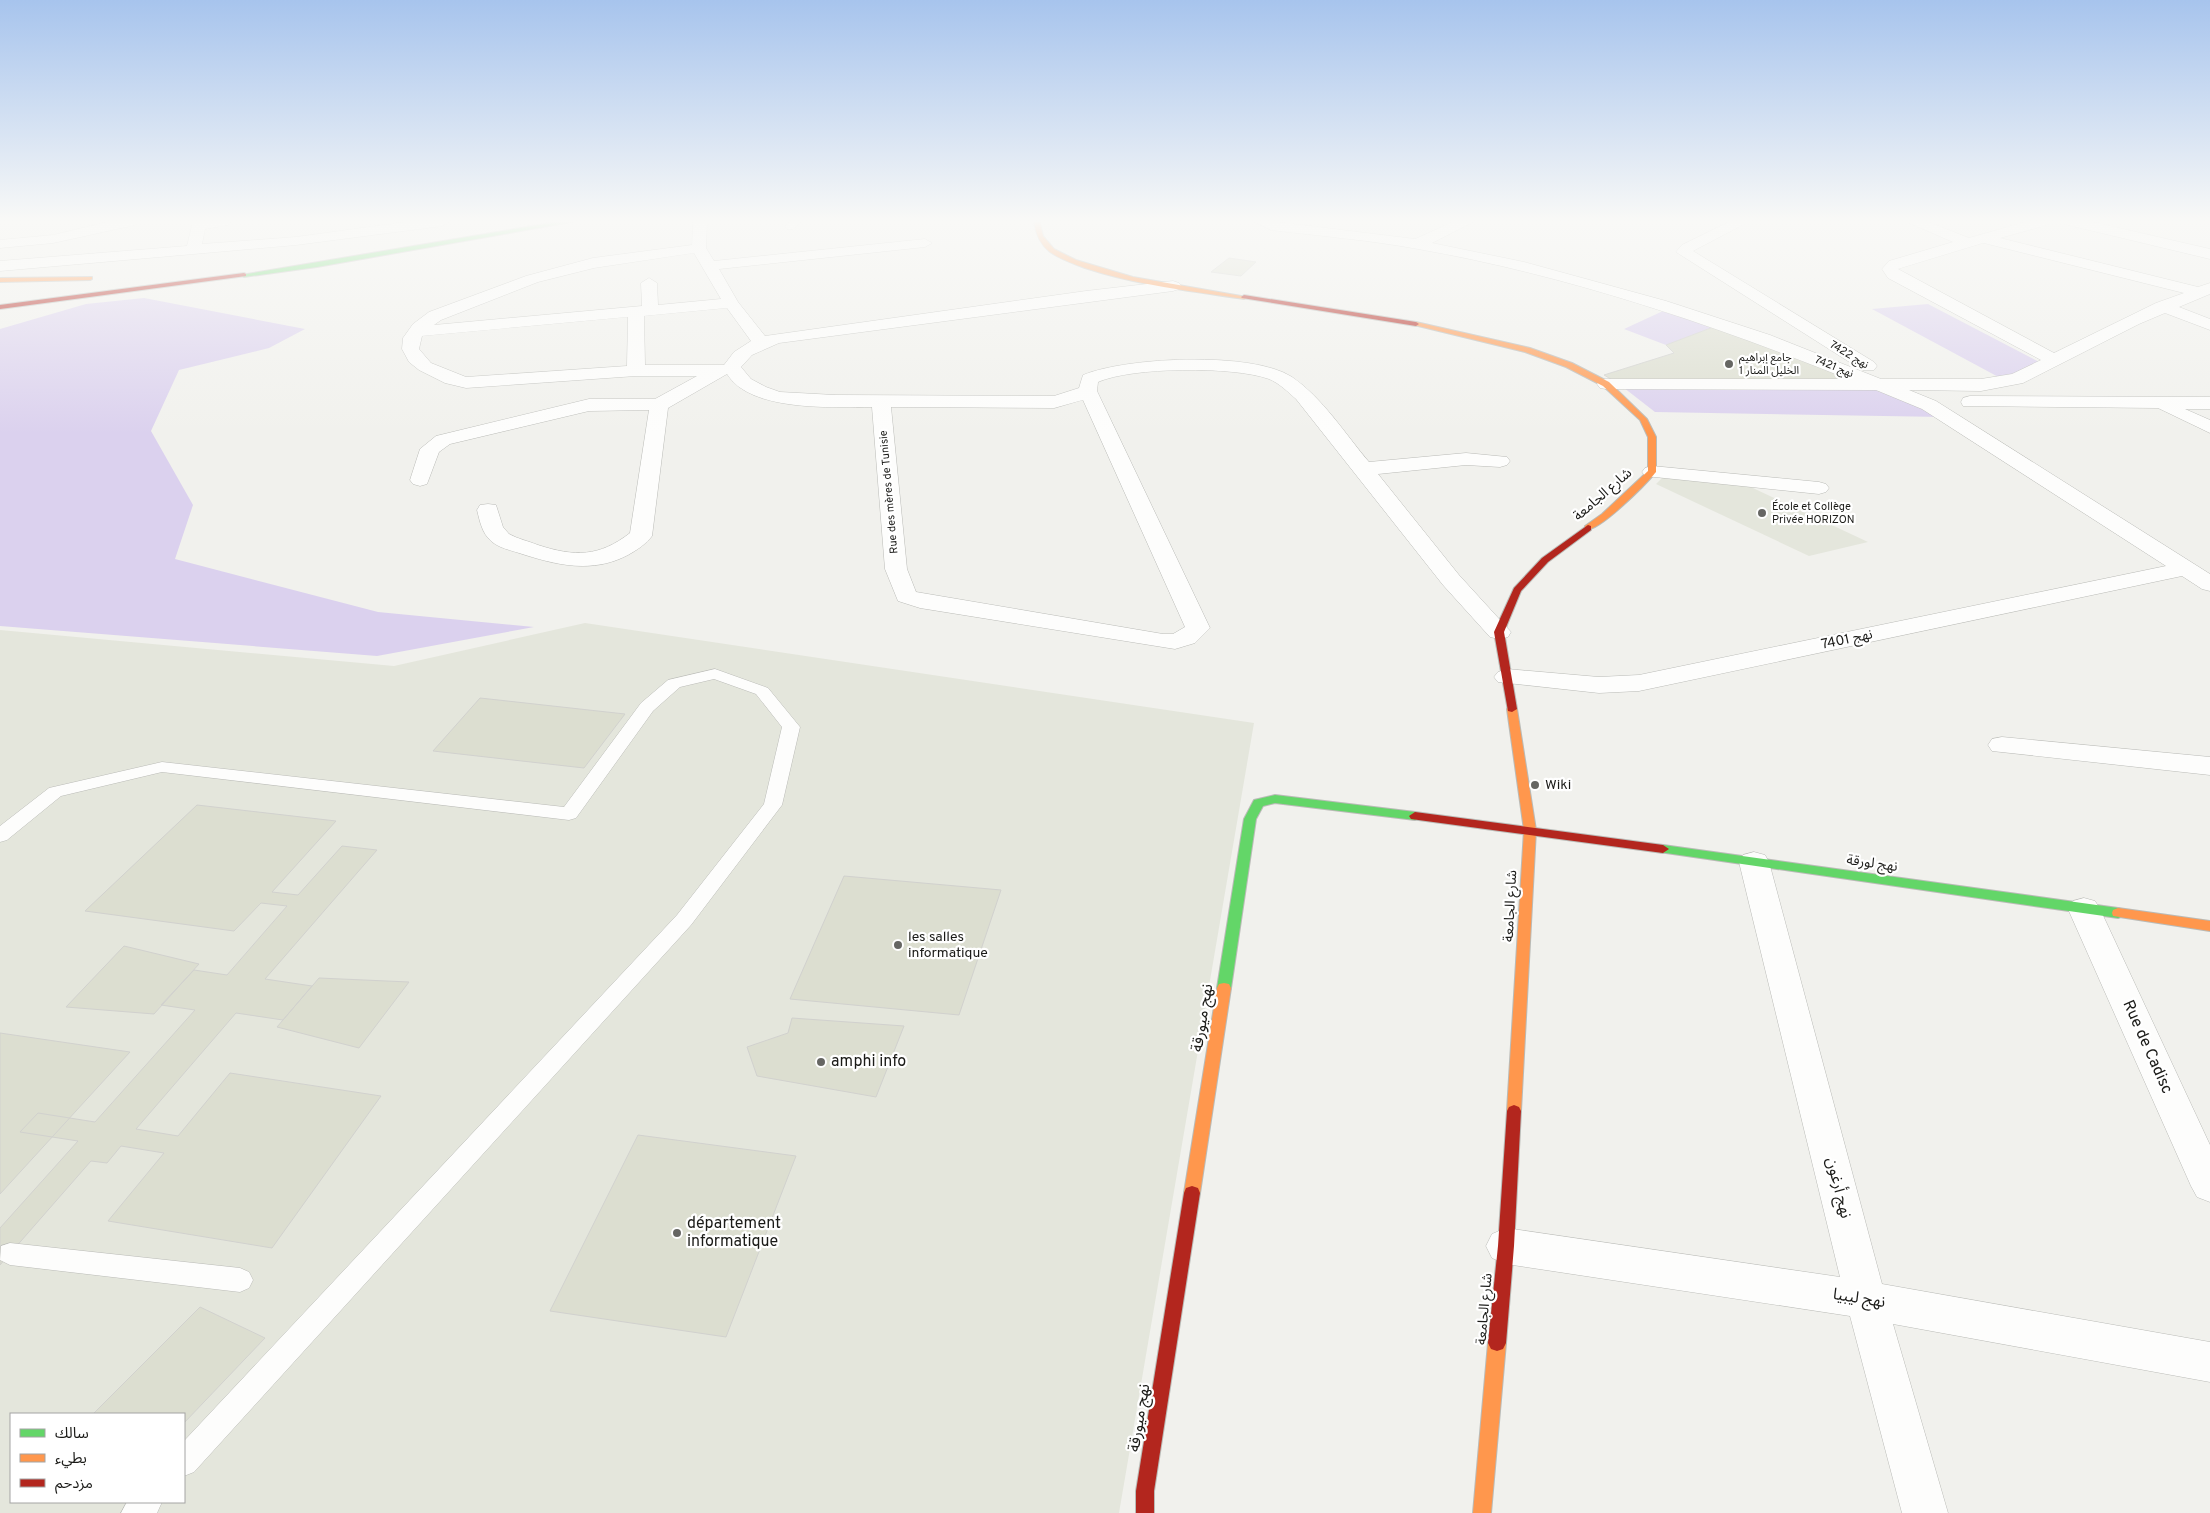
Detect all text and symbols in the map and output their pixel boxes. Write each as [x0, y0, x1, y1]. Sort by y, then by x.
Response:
street label: نهج 7422 [1827, 338, 1871, 372]
place label: جامع إبراهيم الخليل المنار 1 [1739, 351, 1799, 378]
street label: نهج 7421 [1813, 353, 1855, 381]
marker: جامع إبراهيم الخليل المنار 1 [1723, 358, 1735, 370]
street label: Rue des mères de Tunisie [877, 430, 901, 554]
street label: شارع الجامعة [1570, 465, 1636, 526]
place label: École et Collège Privée HORIZON [1772, 499, 1855, 527]
marker: École et Collège Privée HORIZON [1756, 507, 1768, 519]
street label: نهج 7401 [1820, 626, 1875, 655]
place label: Wiki [1545, 777, 1571, 794]
marker: Wiki [1529, 779, 1541, 791]
street label: نهج لورقة [1845, 852, 1899, 877]
street label: شارع الجامعة [1501, 870, 1522, 942]
place label: les salles informatique [908, 929, 988, 962]
marker: les salles informatique [892, 939, 904, 951]
street label: نهج ميورقة [1188, 982, 1219, 1054]
street label: Rue de Cadisc [2117, 997, 2177, 1097]
place label: amphi info [831, 1052, 906, 1072]
marker: amphi info [815, 1056, 827, 1068]
street label: نهج أرغون [1820, 1155, 1856, 1221]
place label: département informatique [687, 1214, 781, 1252]
marker: département informatique [671, 1227, 683, 1239]
street label: شارع الجامعة [1473, 1272, 1498, 1346]
street label: نهج ليبيا [1831, 1285, 1887, 1314]
street label: نهج ميورقة [1125, 1382, 1156, 1454]
legend [10, 1413, 185, 1503]
text: سالك [55, 1425, 89, 1444]
text: بطيء [55, 1450, 87, 1469]
text: مزدحم [55, 1475, 93, 1494]

